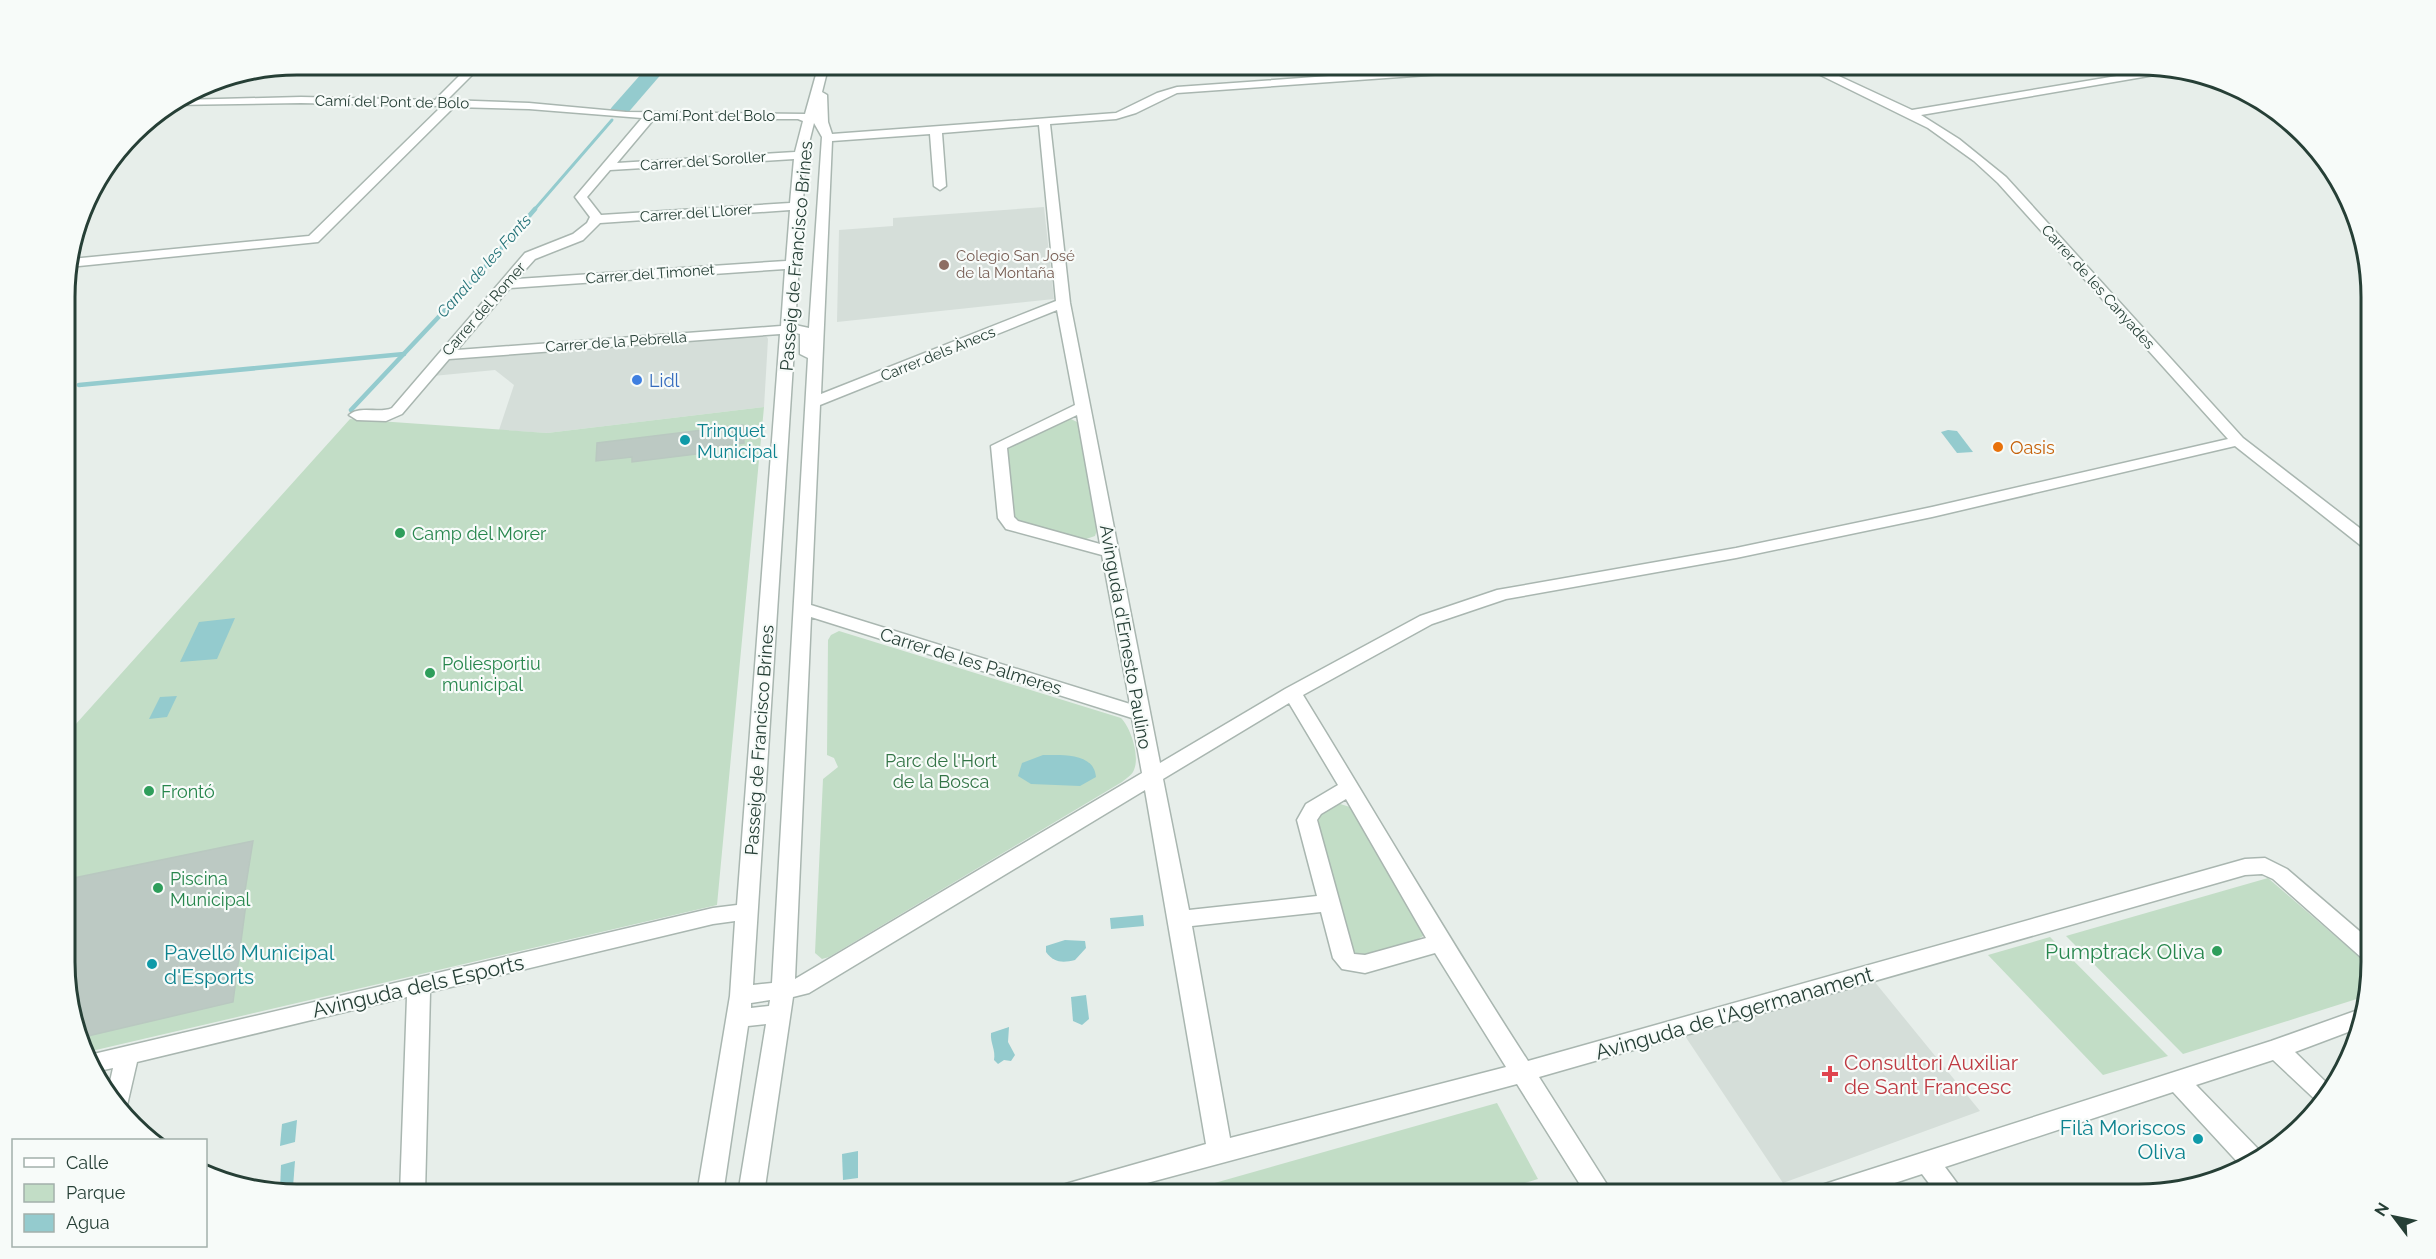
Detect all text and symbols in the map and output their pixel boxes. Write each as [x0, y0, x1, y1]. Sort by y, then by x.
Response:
street label: Camí del Pont de Bolo [315, 92, 469, 112]
street label: Camí Pont del Bolo [643, 107, 775, 125]
street label: Passeig de Francisco Brines [775, 140, 817, 372]
street label: Carrer del Soroller [639, 148, 767, 174]
street label: Carrer del Llorer [639, 200, 754, 226]
water label: Canal de les Fonts [433, 210, 536, 321]
street label: Carrer de les Canyades [2038, 221, 2158, 353]
place label: Colegio San José de la Montaña [956, 247, 1075, 282]
street label: Carrer del Romer [438, 258, 530, 360]
marker: Colegio San José de la Montaña [937, 258, 951, 272]
street label: Carrer del Timonet [585, 261, 715, 287]
street label: Carrer dels Ànecs [878, 323, 998, 385]
street label: Carrer de la Pebrella [545, 328, 687, 356]
place label: Lidl [649, 370, 680, 391]
marker: Lidl [630, 373, 644, 387]
place label: Trinquet Municipal [697, 420, 778, 462]
marker: Trinquet Municipal [678, 433, 692, 447]
place label: Oasis [2010, 437, 2055, 458]
marker: Oasis [1991, 440, 2005, 454]
place label: Camp del Morer [412, 523, 547, 544]
street label: Avinguda d'Ernesto Paulino [1096, 523, 1156, 751]
marker: Camp del Morer [393, 526, 407, 540]
street label: Carrer de les Palmeres [878, 623, 1065, 699]
street label: Passeig de Francisco Brines [740, 624, 778, 856]
place label: Poliesportiu municipal [442, 653, 541, 695]
marker: Poliesportiu municipal [423, 666, 437, 680]
park label: Parc de l'Hort de la Bosca [885, 750, 997, 792]
place label: Frontó [161, 781, 215, 802]
marker: Frontó [142, 784, 156, 798]
place label: Piscina Municipal [170, 868, 251, 910]
marker: Piscina Municipal [151, 881, 165, 895]
place label: Pumptrack Oliva [2045, 939, 2205, 964]
place label: Pavelló Municipal d'Esports [164, 940, 335, 989]
marker: Pumptrack Oliva [2210, 944, 2224, 958]
street label: Avinguda dels Esports [310, 949, 526, 1023]
marker: Pavelló Municipal d'Esports [145, 957, 159, 971]
street label: Avinguda de l'Agermanament [1592, 961, 1876, 1065]
place label: Consultori Auxiliar de Sant Francesc [1844, 1050, 2019, 1099]
marker: Consultori Auxiliar de Sant Francesc [1821, 1065, 1839, 1083]
place label: Filà Moriscos Oliva [2060, 1115, 2186, 1164]
marker: Filà Moriscos Oliva [2191, 1132, 2205, 1146]
legend [12, 1139, 207, 1247]
text: Calle [66, 1152, 109, 1173]
text: Parque [66, 1182, 126, 1203]
north arrow [2364, 1187, 2424, 1247]
text: N [2370, 1199, 2393, 1220]
text: Agua [66, 1212, 110, 1233]

